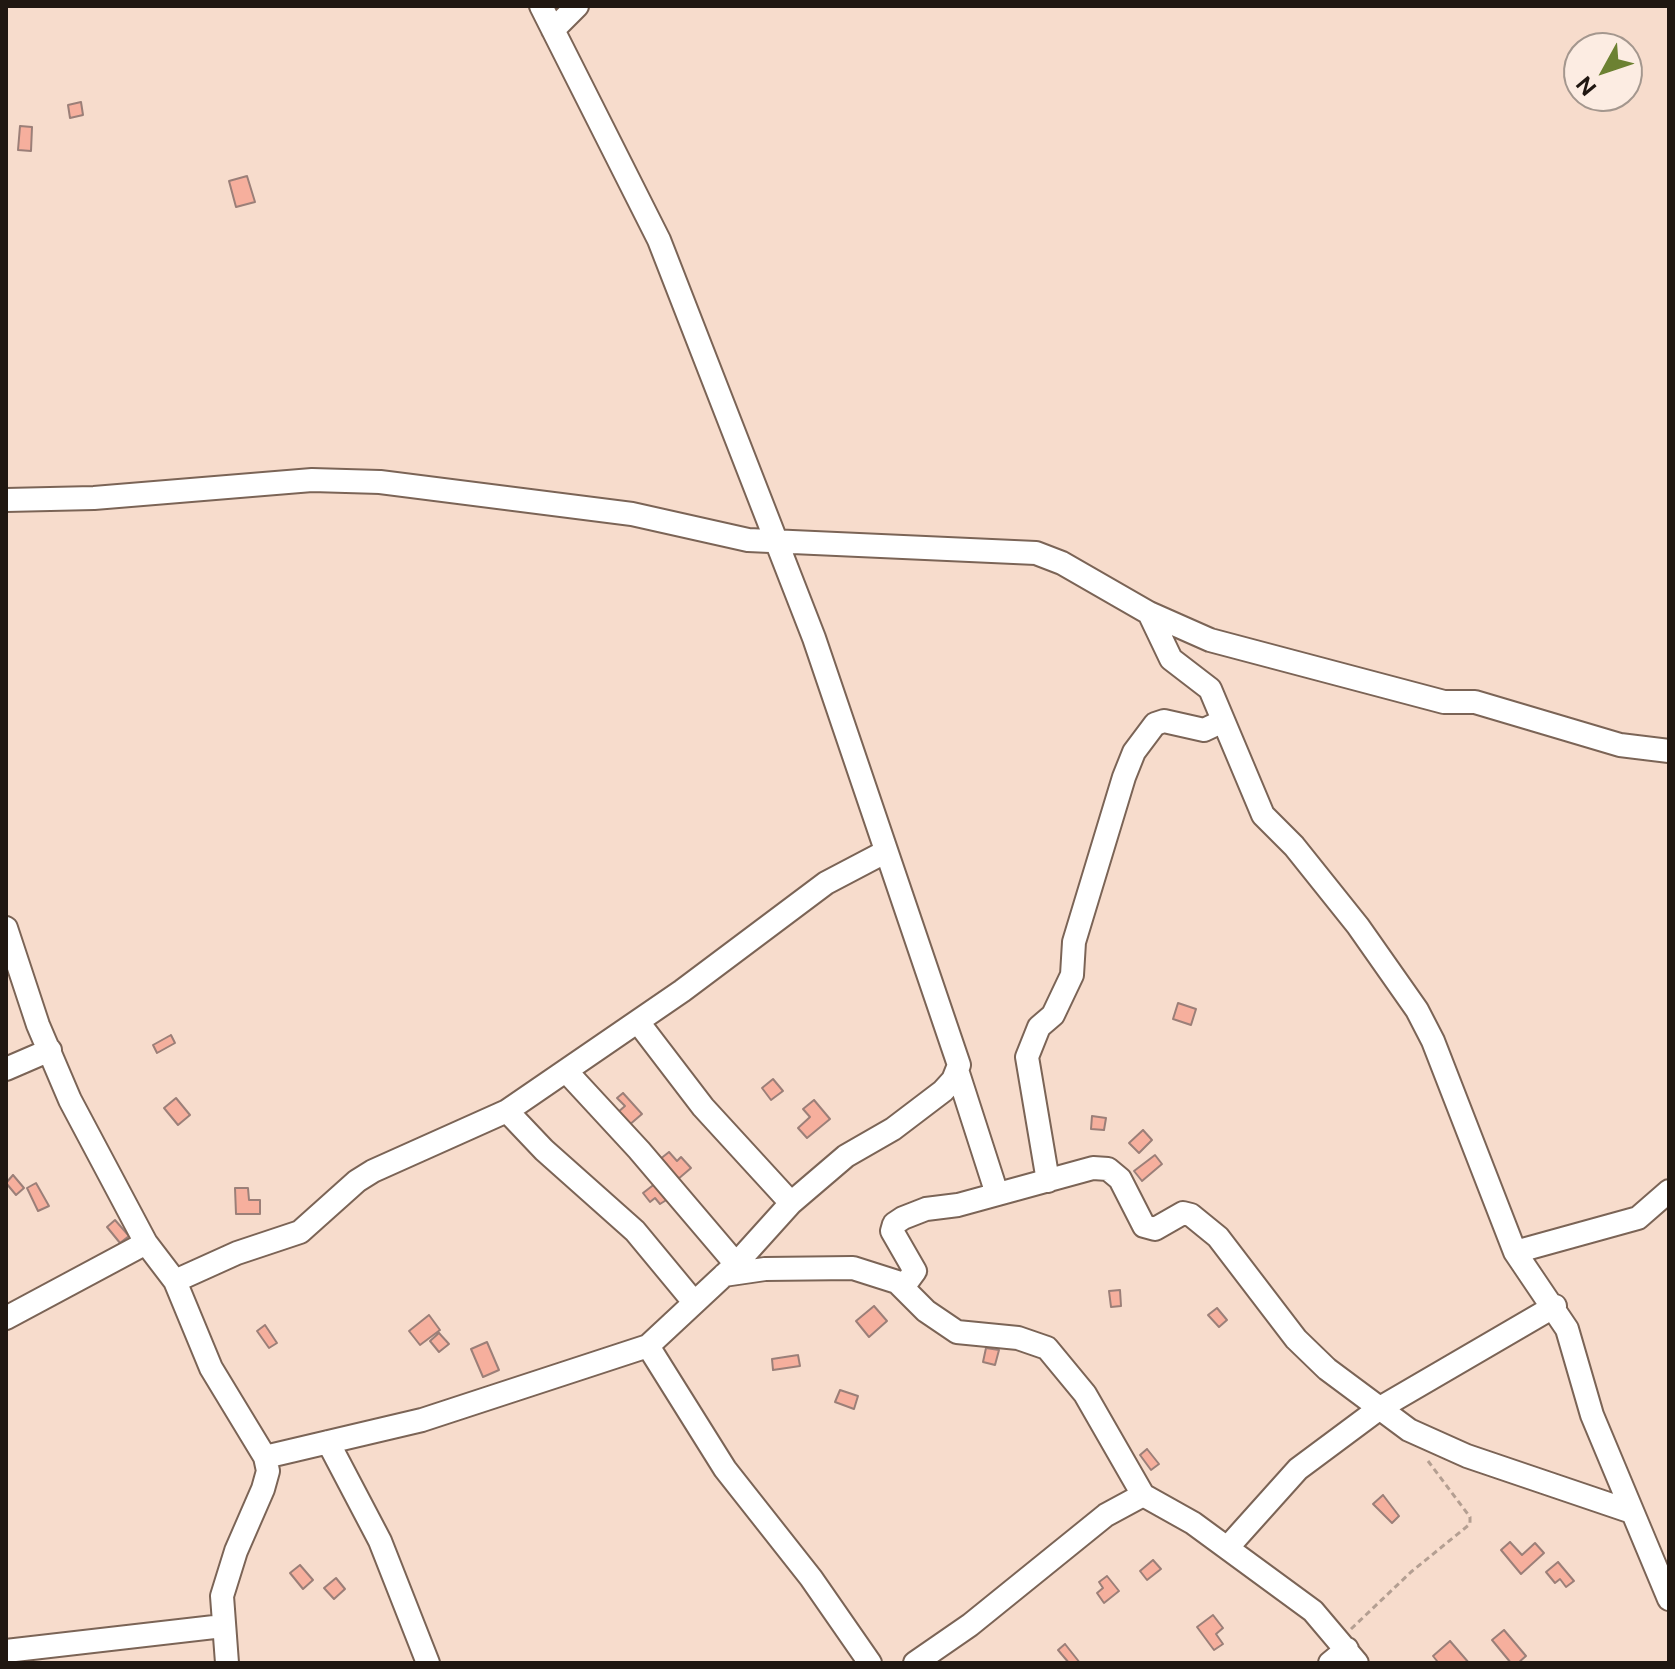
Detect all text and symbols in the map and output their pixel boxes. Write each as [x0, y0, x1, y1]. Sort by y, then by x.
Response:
north arrow [1563, 32, 1643, 112]
text: N [1571, 71, 1602, 101]

